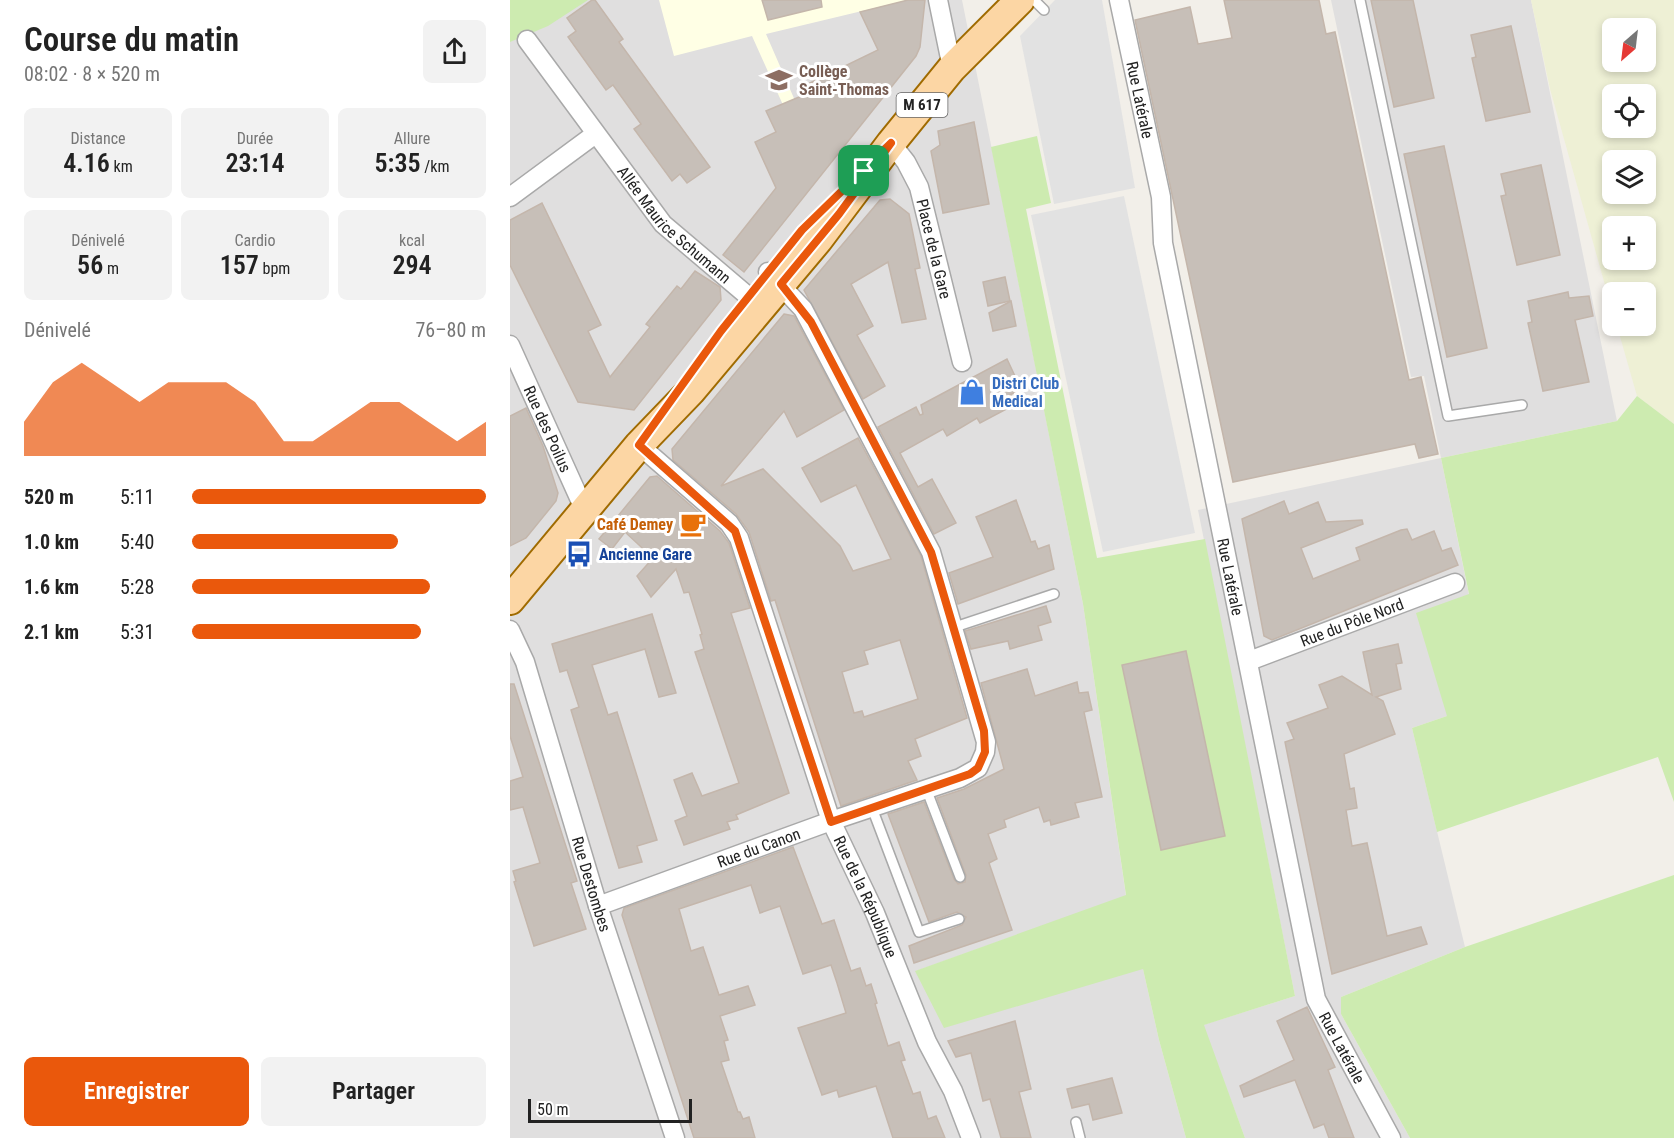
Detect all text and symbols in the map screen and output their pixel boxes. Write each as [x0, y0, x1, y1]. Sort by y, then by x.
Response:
north arrow [1602, 18, 1656, 72]
map controls [1602, 18, 1656, 336]
text: Course du matin [24, 20, 239, 59]
button: share [423, 20, 486, 83]
street label: Rue Latérale [1122, 60, 1157, 140]
text: 08:02 · 8 × 520 m [24, 62, 160, 86]
place label: Collège Saint-Thomas [799, 62, 889, 99]
school or university icon: Collège Saint-Thomas [764, 65, 794, 95]
button: locate [1602, 84, 1656, 138]
road number: M 617 [896, 93, 948, 117]
text: Distance [70, 129, 126, 148]
text: Durée [237, 129, 273, 148]
text: Allure [394, 129, 430, 148]
pin [838, 145, 889, 196]
text: 4.16 [63, 148, 110, 178]
text: 23:14 [225, 148, 285, 178]
text: 5:35 [375, 148, 421, 178]
button: layers [1602, 150, 1656, 204]
icon: arrive [847, 154, 880, 187]
text: km [110, 157, 133, 176]
text: /km [421, 157, 449, 176]
street label: Allée Maurice Schumann [613, 162, 735, 287]
street label: Place de la Gare [912, 197, 955, 301]
button: + [1602, 216, 1656, 270]
text: Dénivelé [71, 231, 125, 250]
text: Cardio [234, 231, 276, 250]
text: kcal [399, 231, 425, 250]
text: 56 [77, 250, 103, 280]
text: 157 [220, 250, 259, 280]
text: 294 [392, 250, 432, 280]
text: m [103, 259, 119, 278]
text: bpm [259, 259, 290, 278]
button: − [1602, 282, 1656, 336]
text: Dénivelé [24, 318, 91, 342]
text: 76–80 m [415, 318, 486, 342]
place label: Distri Club Medical [992, 374, 1059, 411]
shop icon: Distri Club Medical [957, 377, 987, 407]
street label: Rue des Poilus [520, 383, 575, 475]
text: 520 m [24, 485, 74, 509]
text: 5:11 [120, 485, 154, 509]
cafe icon: Café Demey [678, 509, 708, 539]
place label: Café Demey [597, 515, 673, 534]
text: 1.0 km [24, 530, 79, 554]
text: 5:40 [120, 530, 154, 554]
street label: Rue Latérale [1213, 537, 1247, 617]
bus stop icon: Ancienne Gare [564, 539, 594, 569]
place label: Ancienne Gare [599, 545, 692, 564]
text: 1.6 km [24, 575, 79, 599]
text: 5:28 [120, 575, 154, 599]
street label: Rue du Pôle Nord [1298, 594, 1406, 651]
text: 2.1 km [24, 620, 79, 644]
text: 5:31 [120, 620, 154, 644]
street label: Rue du Canon [715, 824, 803, 872]
street label: Rue de la République [830, 833, 901, 960]
street label: Rue Destombes [568, 834, 615, 934]
street label: Rue Latérale [1315, 1009, 1369, 1087]
button: Enregistrer [24, 1057, 249, 1126]
button: Partager [261, 1057, 486, 1126]
scale bar [528, 1096, 692, 1124]
text: 50 m [537, 1100, 569, 1119]

